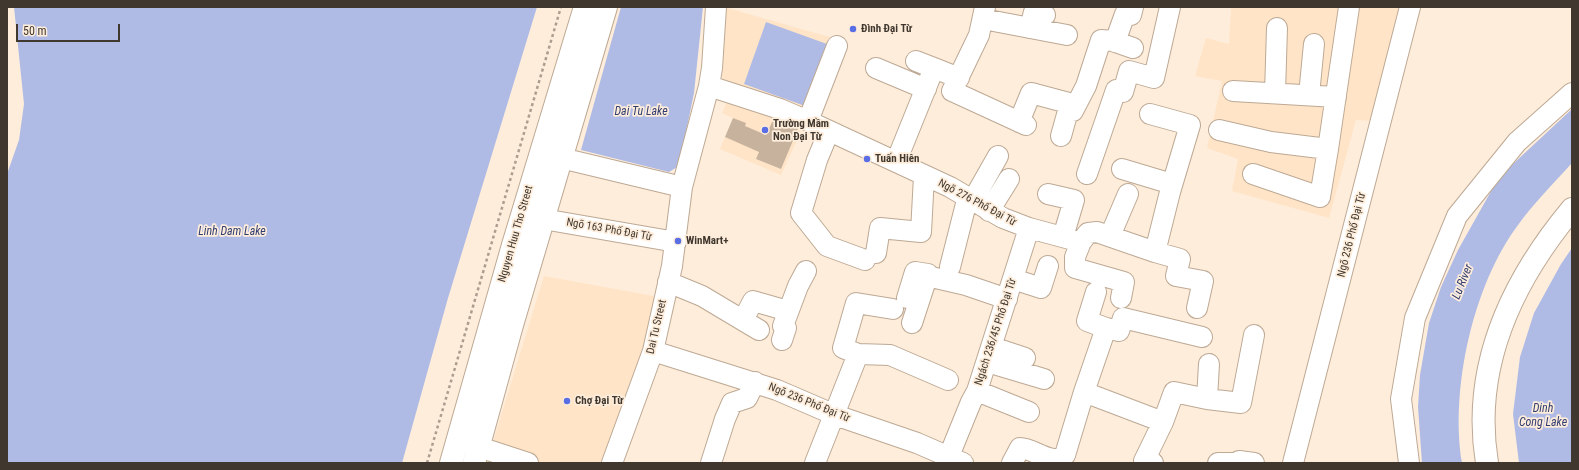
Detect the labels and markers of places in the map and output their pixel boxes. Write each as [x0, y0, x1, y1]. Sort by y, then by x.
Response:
place label: Đình Đại Từ [861, 22, 912, 36]
marker: Đình Đại Từ [848, 24, 858, 34]
place label: Trường Mầm Non Đại Từ [773, 117, 829, 143]
marker: Trường Mầm Non Đại Từ [760, 125, 770, 135]
place label: Tuấn Hiên [875, 152, 919, 166]
marker: Tuấn Hiên [862, 154, 872, 164]
place label: WinMart+ [686, 234, 728, 248]
marker: WinMart+ [673, 236, 683, 246]
place label: Chợ Đại Từ [575, 394, 623, 408]
marker: Chợ Đại Từ [562, 396, 572, 406]

